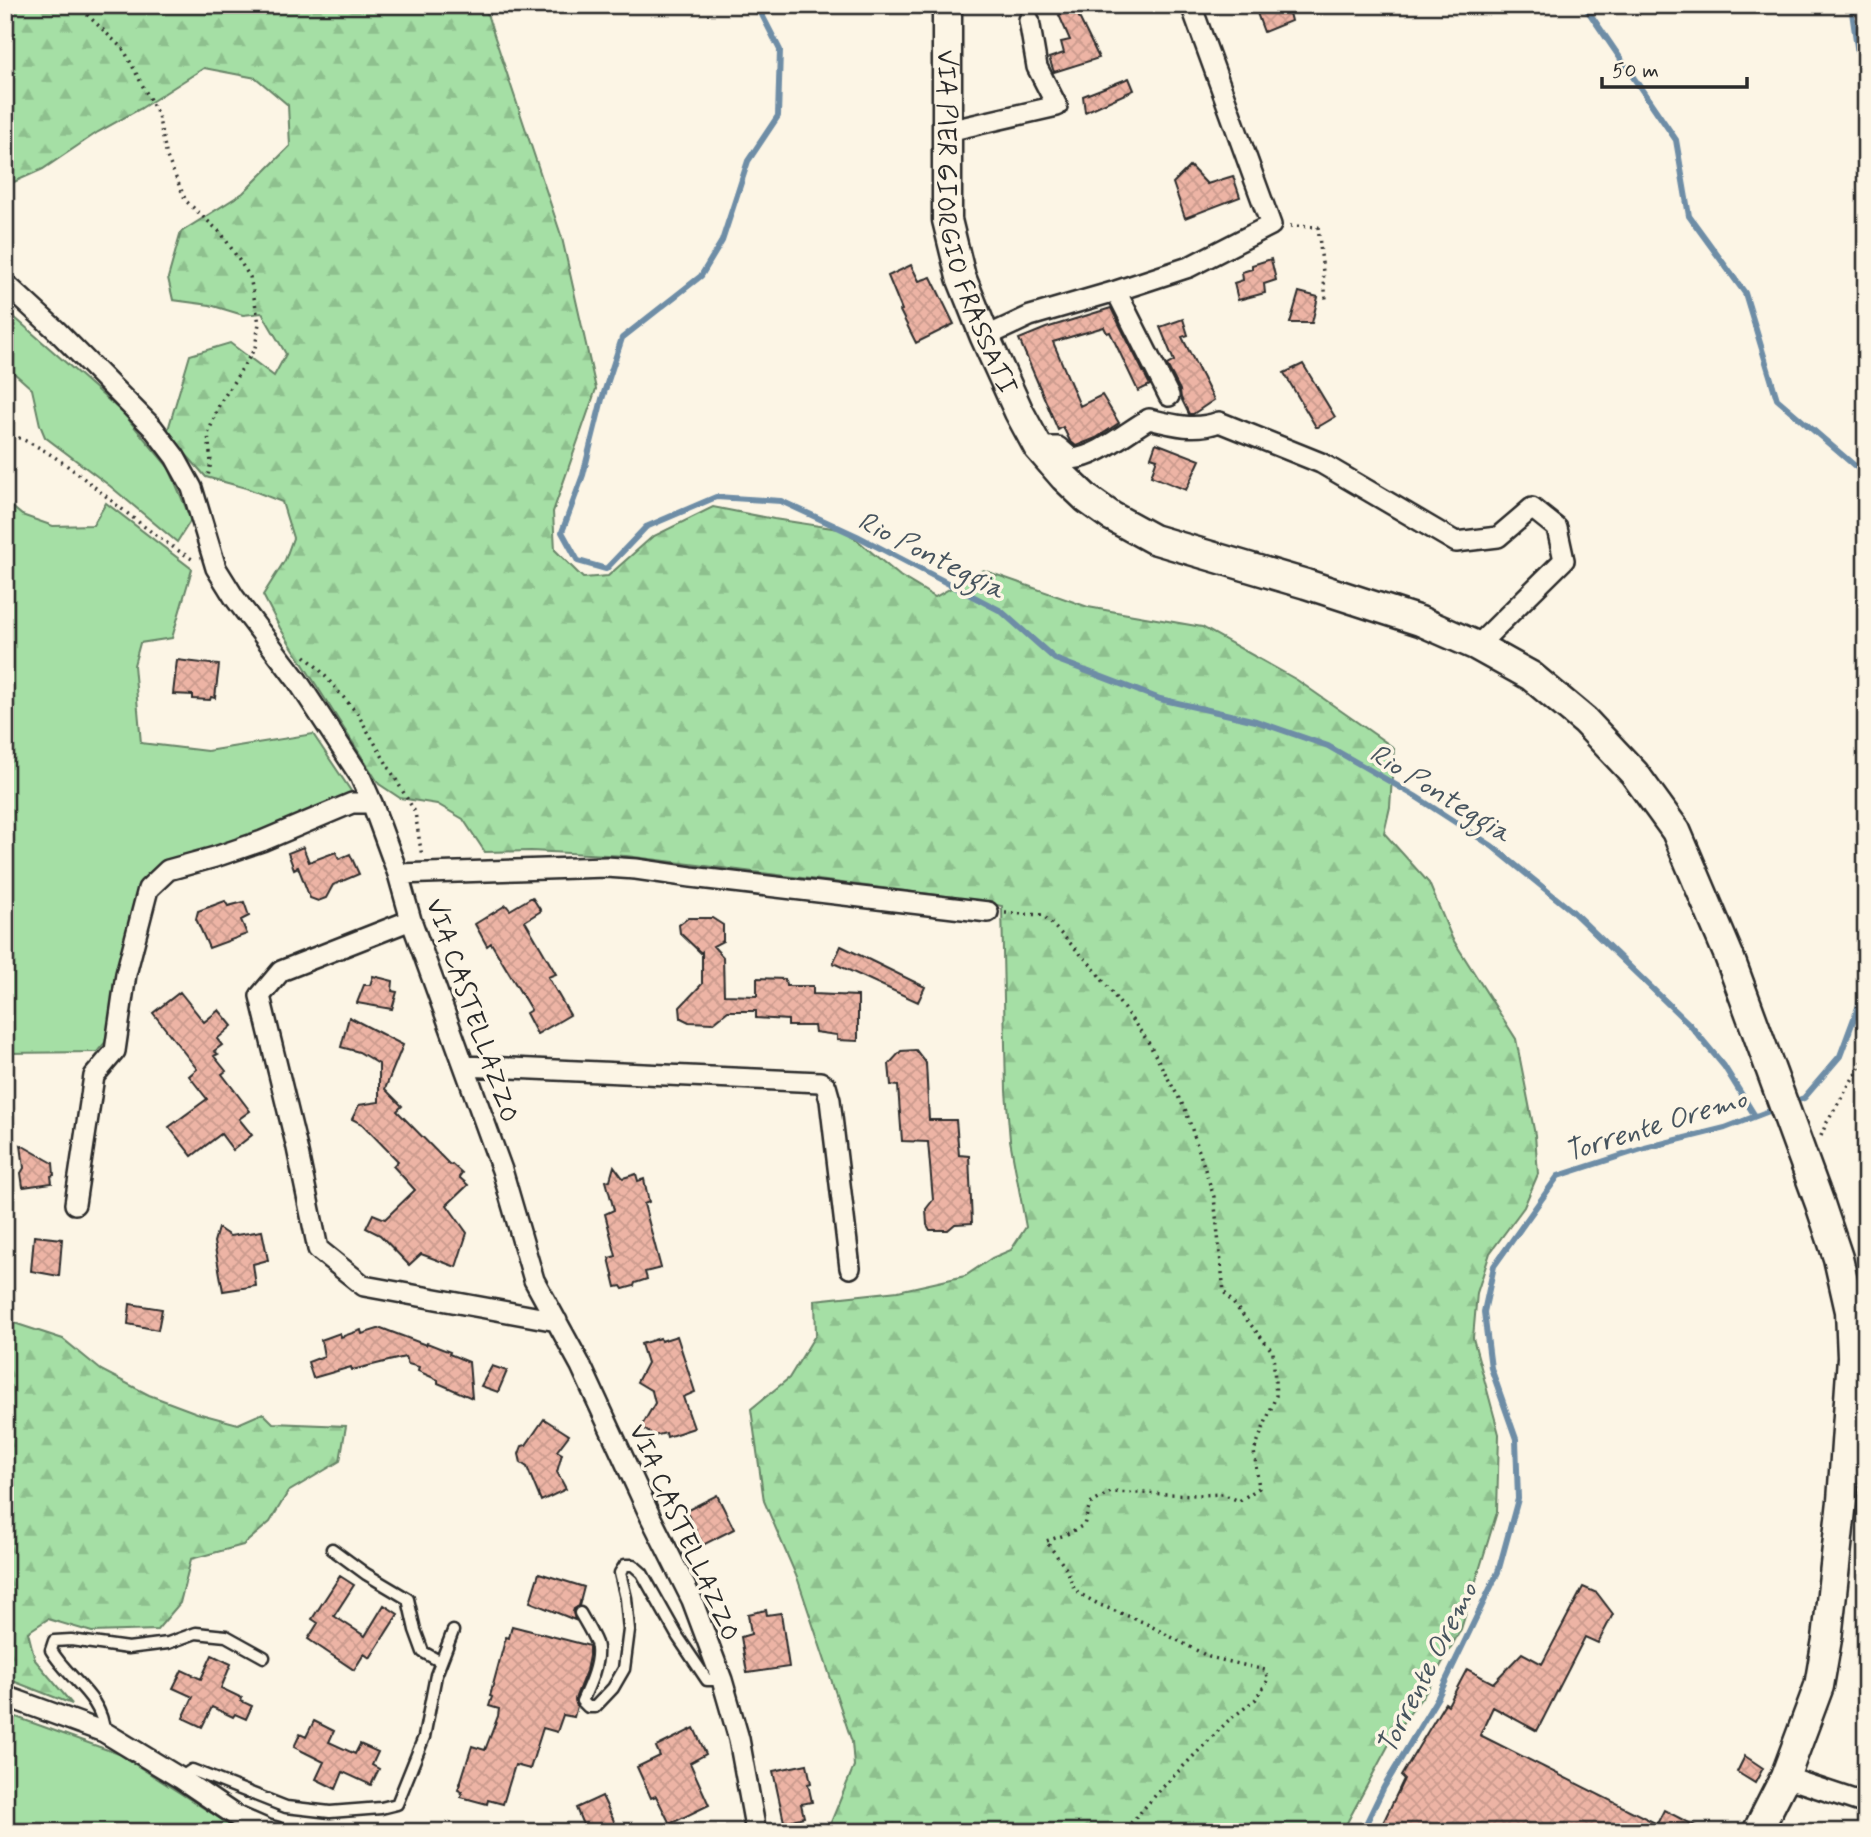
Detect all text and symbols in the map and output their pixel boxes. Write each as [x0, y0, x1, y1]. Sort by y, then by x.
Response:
scale bar [1602, 46, 1747, 90]
street label: VIA PIER GIORGIO FRASSATI [928, 49, 1024, 401]
text: 50 m [1612, 57, 1659, 85]
water label: Rio Ponteggia [850, 503, 1012, 612]
water label: Rio Ponteggia [1360, 736, 1518, 855]
street label: VIA CASTELLAZZO [417, 894, 525, 1127]
water label: Torrente Oremo [1560, 1081, 1752, 1172]
street label: VIA CASTELLAZZO [620, 1419, 746, 1647]
water label: Torrente Oremo [1369, 1576, 1488, 1761]

